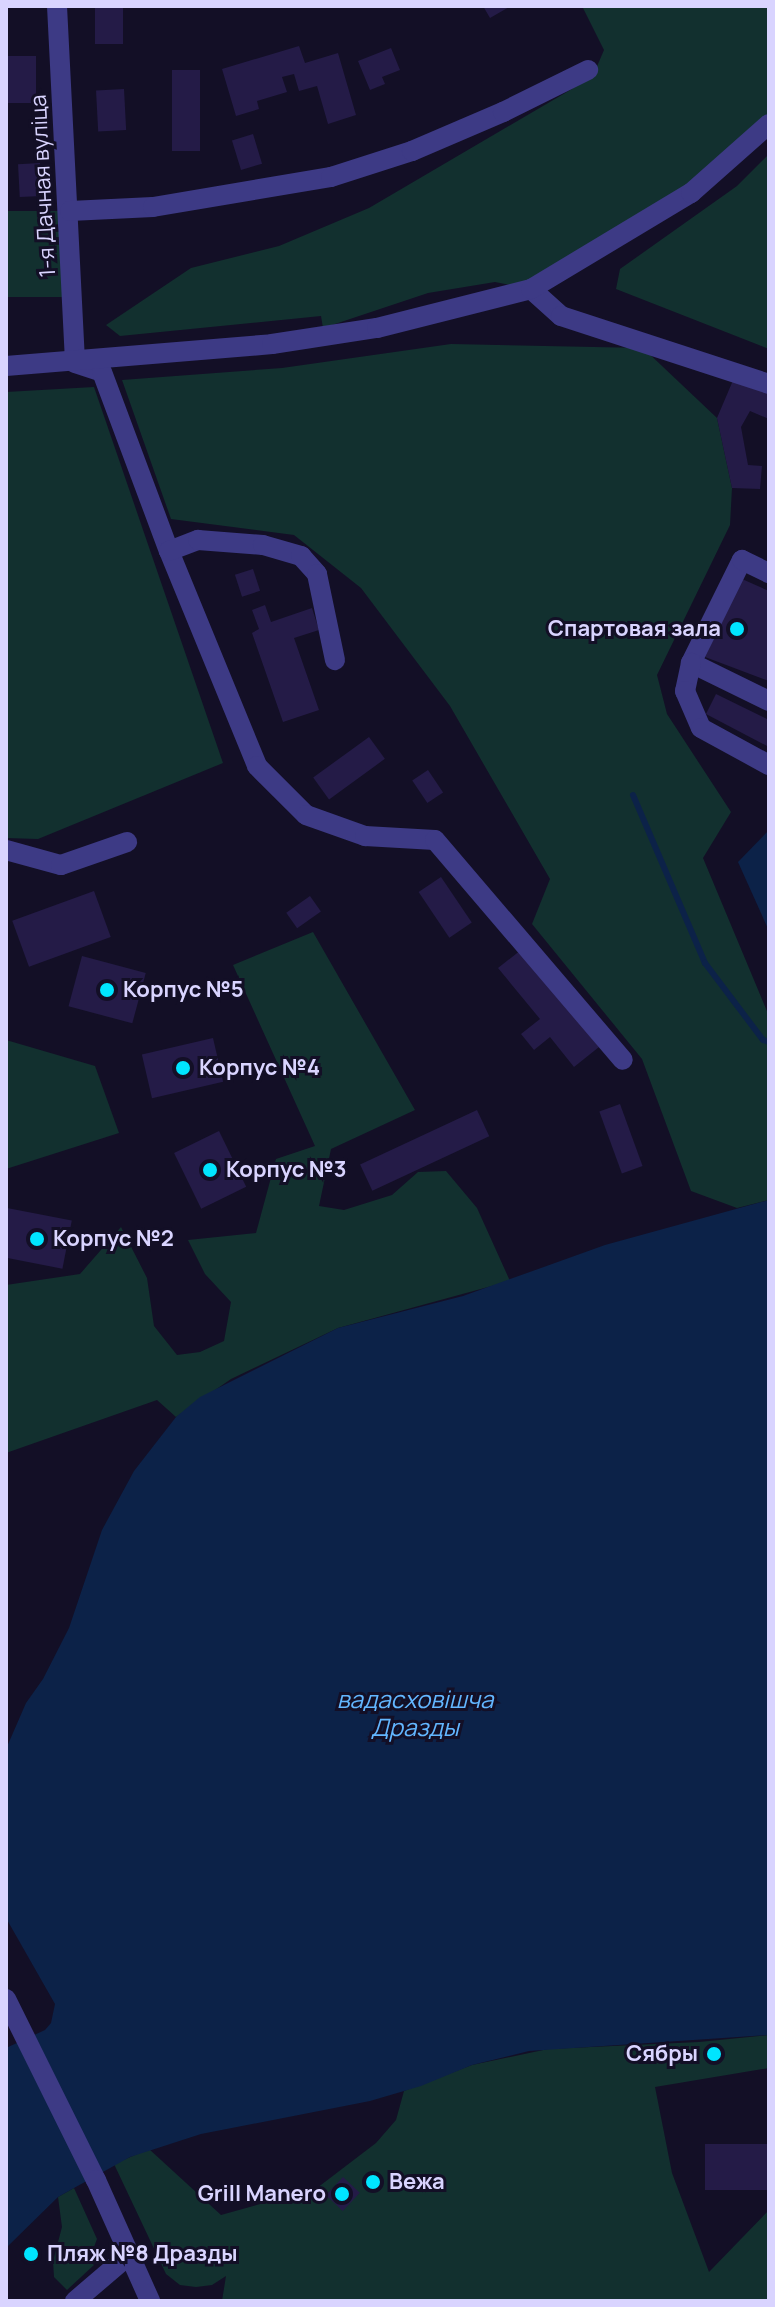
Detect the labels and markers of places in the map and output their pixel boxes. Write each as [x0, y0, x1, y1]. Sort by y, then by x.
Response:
place label: Спартовая зала [548, 616, 721, 642]
marker: Спартовая зала [728, 620, 746, 638]
place label: Корпус №5 [123, 977, 244, 1003]
marker: Корпус №5 [98, 981, 116, 999]
place label: Корпус №4 [199, 1055, 320, 1081]
marker: Корпус №4 [174, 1059, 192, 1077]
place label: Корпус №3 [226, 1157, 346, 1183]
marker: Корпус №3 [201, 1161, 219, 1179]
place label: Корпус №2 [53, 1226, 174, 1252]
marker: Корпус №2 [28, 1230, 46, 1248]
place label: Сябры [626, 2041, 698, 2067]
marker: Сябры [705, 2045, 723, 2063]
place label: Вежа [389, 2169, 445, 2195]
marker: Вежа [364, 2173, 382, 2191]
place label: Grill Manero [198, 2181, 326, 2207]
marker: Grill Manero [333, 2185, 351, 2203]
place label: Пляж №8 Дразды [47, 2241, 237, 2267]
marker: Пляж №8 Дразды [22, 2245, 40, 2263]

